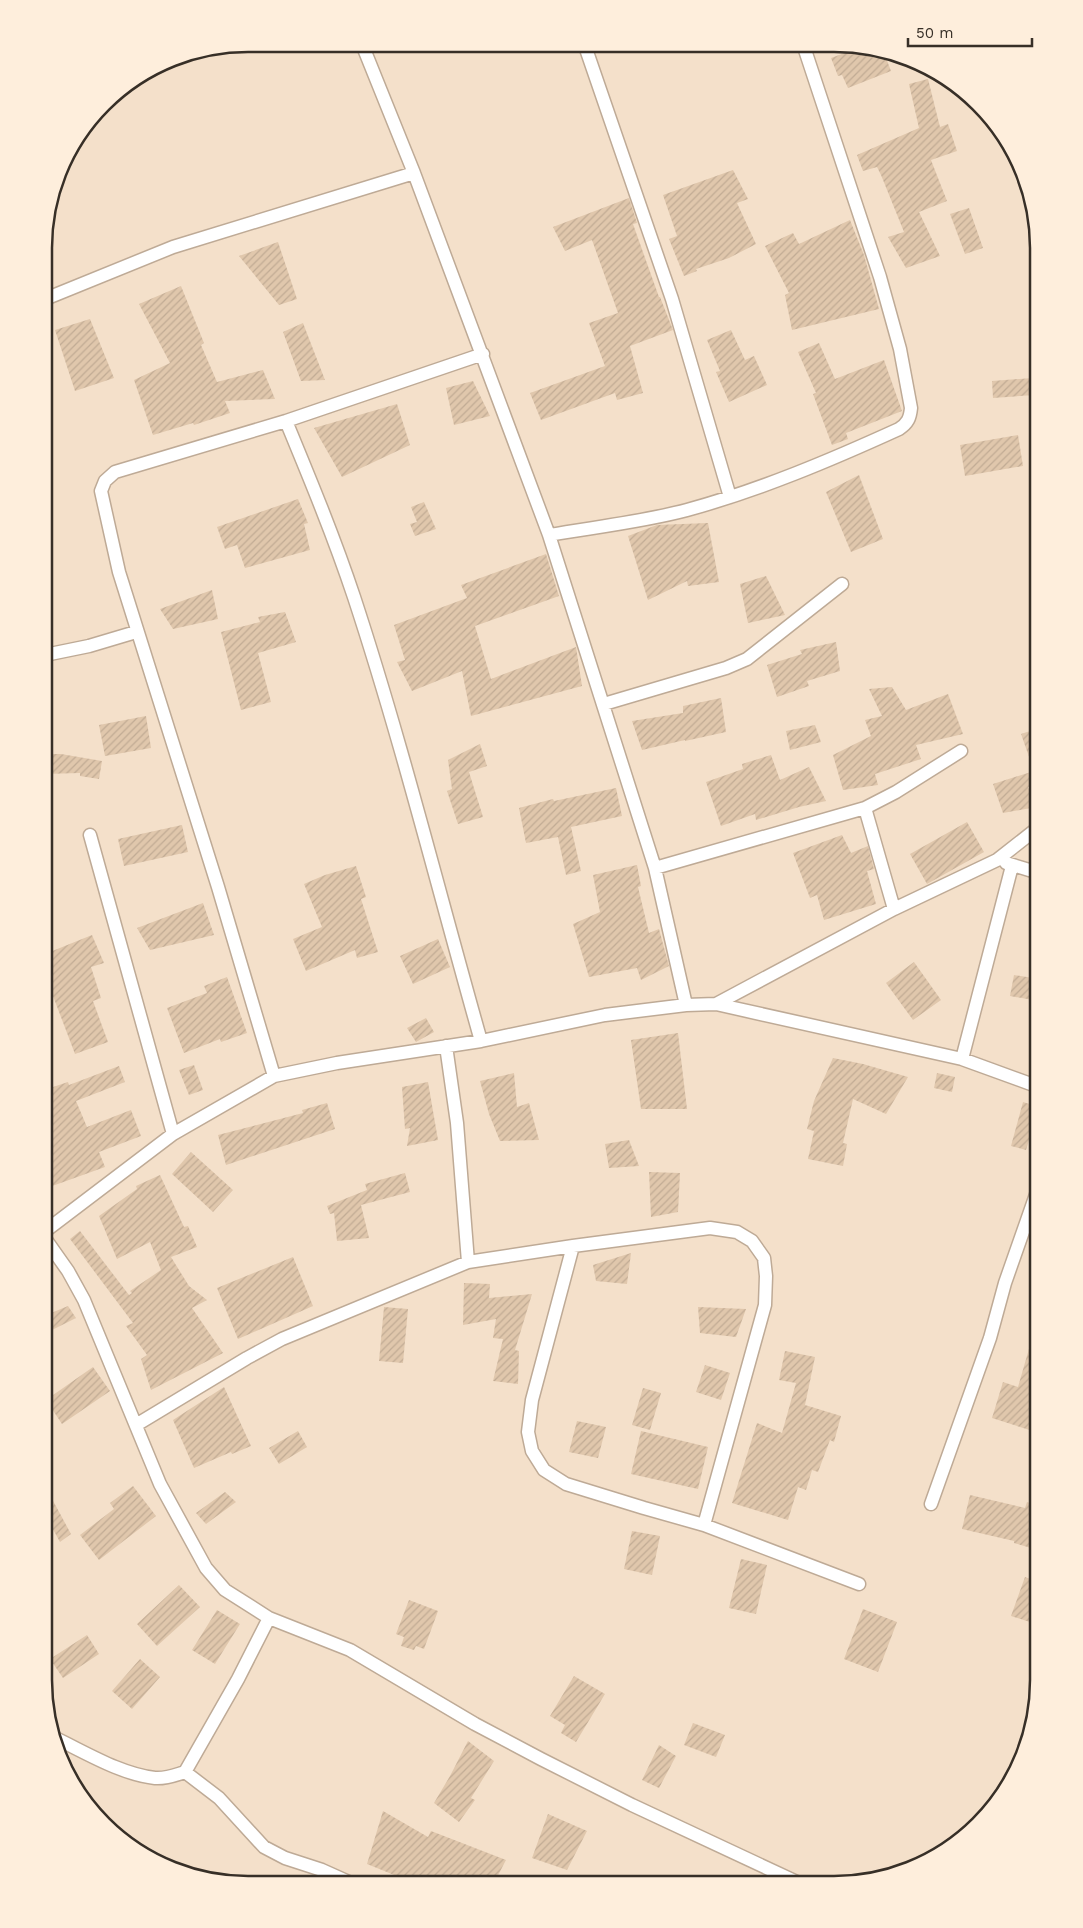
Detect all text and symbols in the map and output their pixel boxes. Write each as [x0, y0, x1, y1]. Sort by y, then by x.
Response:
scale bar [908, 15, 1032, 47]
text: 50 m [916, 24, 953, 42]

